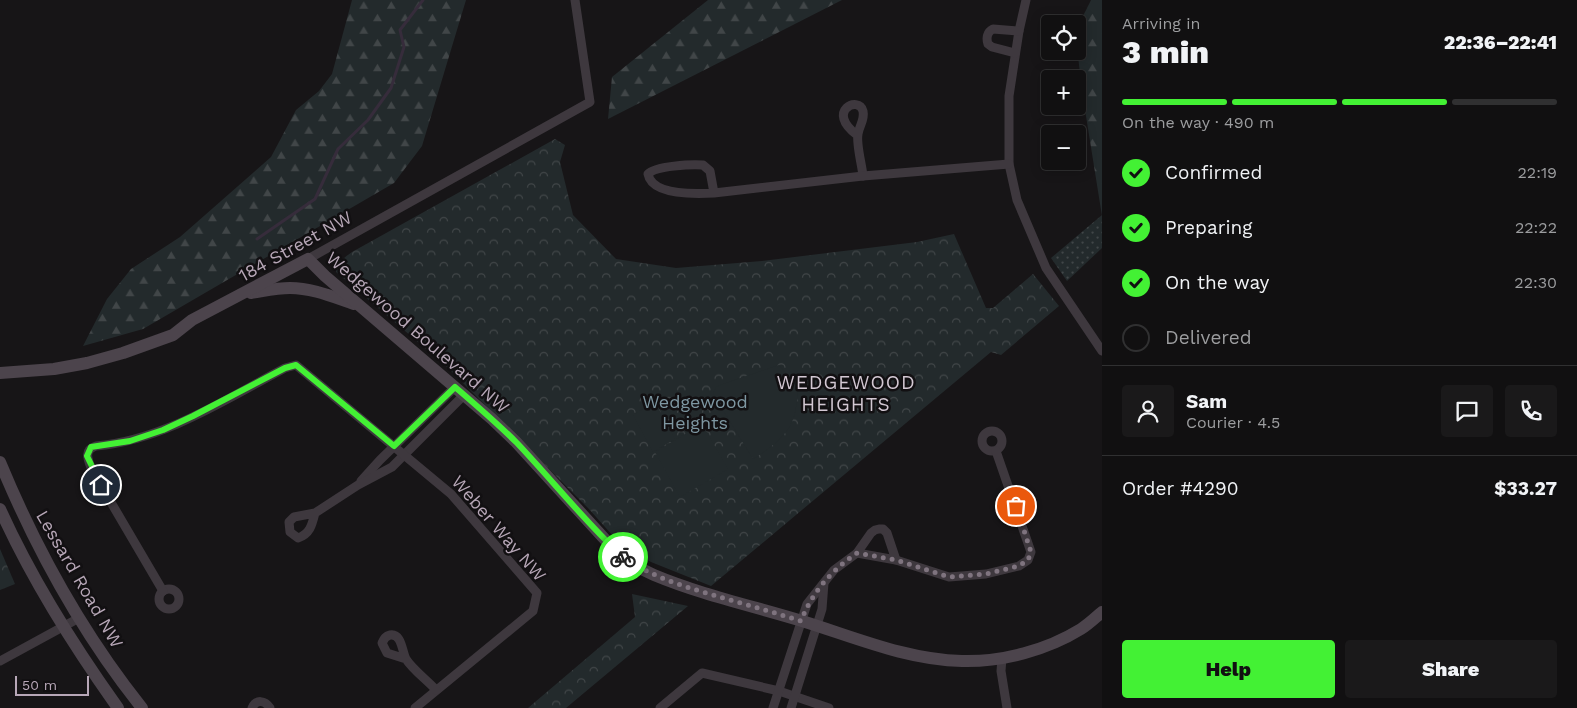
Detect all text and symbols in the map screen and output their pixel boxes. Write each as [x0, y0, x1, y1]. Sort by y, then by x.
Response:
text: Arriving in [1122, 14, 1200, 33]
map controls [1041, 15, 1086, 170]
button: locate [1041, 15, 1086, 60]
text: 22:36–22:41 [1444, 31, 1557, 54]
text: 3 min [1122, 33, 1209, 71]
button: + [1041, 70, 1086, 115]
text: On the way · 490 m [1122, 113, 1274, 132]
button: − [1041, 125, 1086, 170]
icon: check [1122, 159, 1150, 187]
text: Confirmed [1165, 161, 1262, 184]
text: 22:19 [1517, 163, 1557, 182]
street label: 184 Street NW [235, 206, 355, 286]
icon: check [1122, 214, 1150, 242]
text: Preparing [1165, 216, 1252, 239]
text: 22:22 [1515, 218, 1557, 237]
street label: Wedgewood Boulevard NW [322, 247, 514, 417]
icon: check [1122, 269, 1150, 297]
text: On the way [1165, 271, 1269, 294]
text: 22:30 [1514, 273, 1557, 292]
text: Delivered [1165, 326, 1252, 349]
district label: WEDGEWOOD HEIGHTS [776, 371, 916, 416]
button: person [1122, 385, 1174, 437]
button: chat [1441, 385, 1493, 437]
button: phone [1505, 385, 1557, 437]
text: Sam [1186, 390, 1227, 413]
park label: Wedgewood Heights [642, 391, 748, 433]
text: Courier · 4.5 [1186, 413, 1280, 432]
pin [80, 464, 122, 506]
icon: home [87, 471, 115, 499]
street label: Weber Way NW [447, 471, 551, 585]
text: Order #4290 [1122, 477, 1239, 500]
text: $33.27 [1494, 477, 1557, 500]
pin [995, 485, 1037, 527]
icon: bag [1002, 492, 1030, 520]
street label: Lessard Road NW [32, 507, 128, 651]
courier [598, 532, 648, 582]
icon: bike [609, 543, 637, 571]
button: Help [1122, 640, 1335, 698]
button: Share [1345, 640, 1557, 698]
scale bar [15, 673, 89, 696]
text: 50 m [22, 677, 57, 693]

